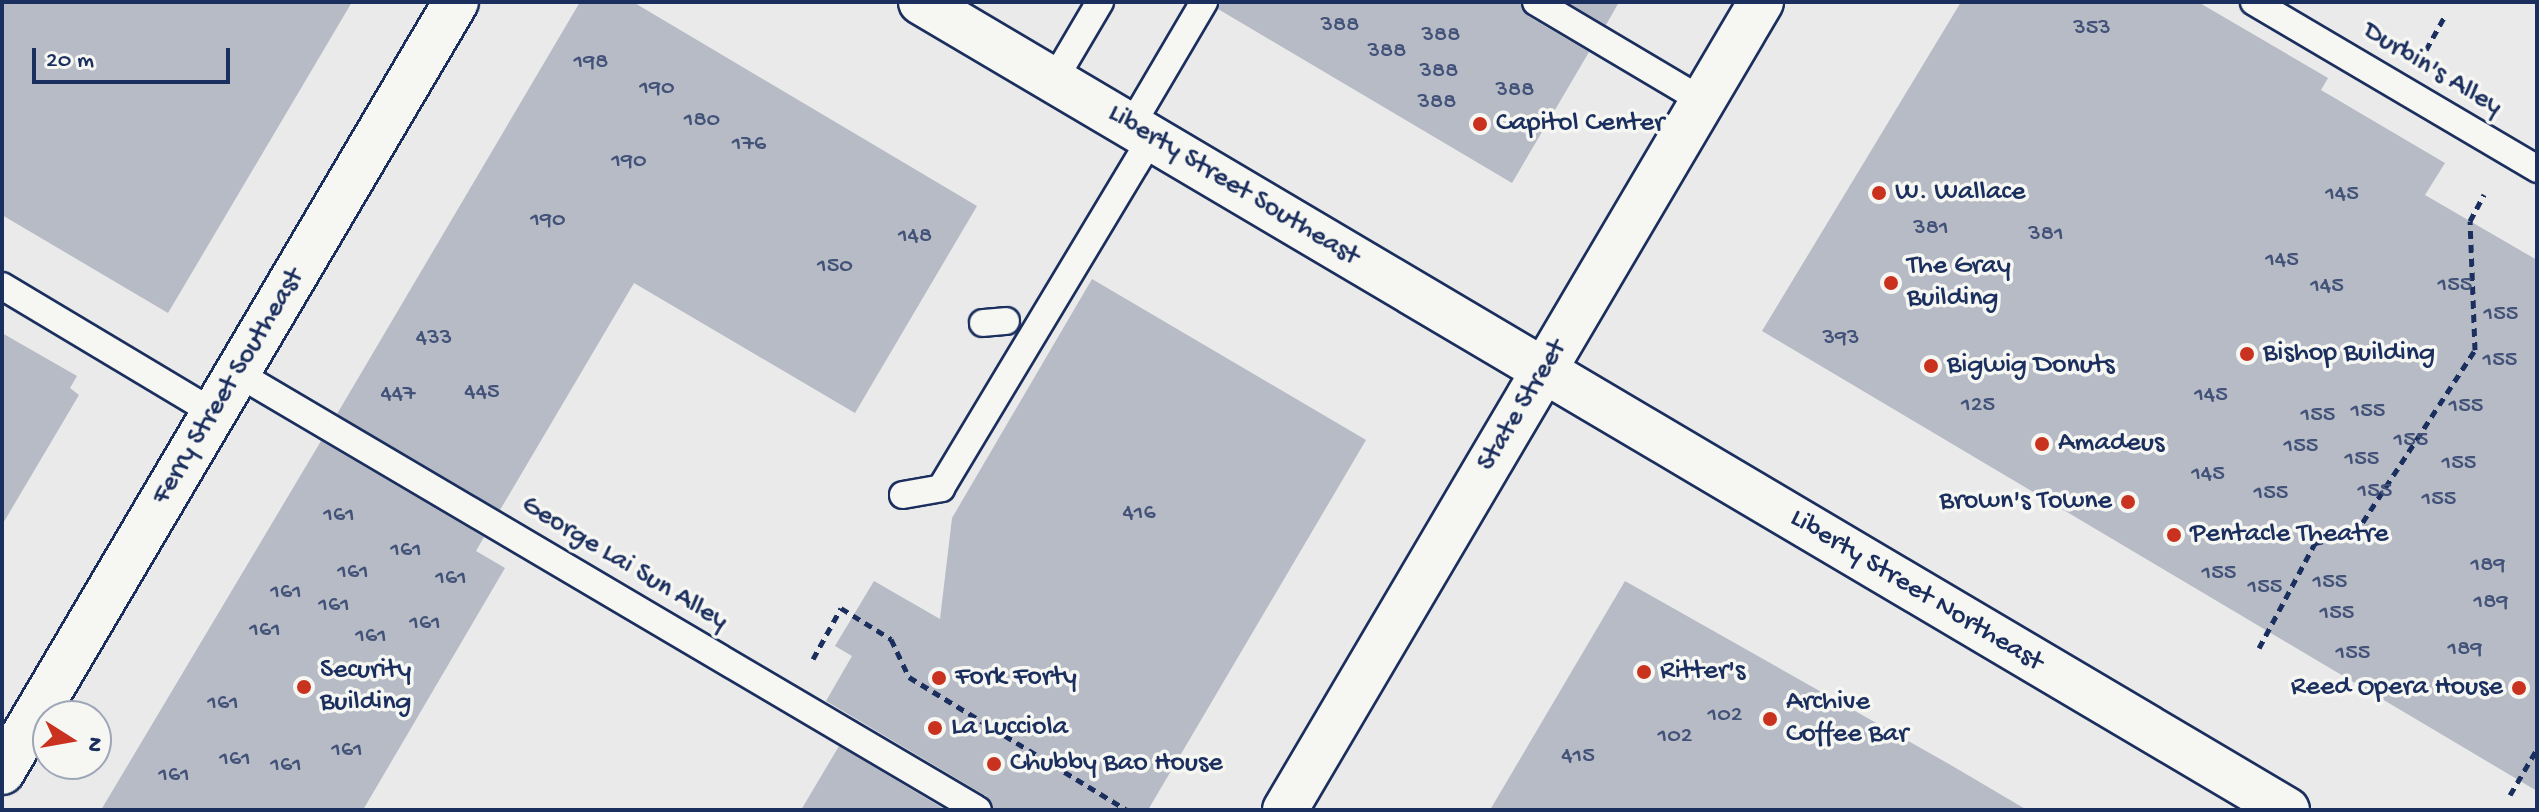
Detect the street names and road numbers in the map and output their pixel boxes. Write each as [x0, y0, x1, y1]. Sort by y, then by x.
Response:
street label: Durbin's Alley [2356, 15, 2508, 125]
street label: Liberty Street Southeast [1101, 98, 1365, 274]
street label: Ferry Street Southeast [145, 263, 313, 511]
street label: State Street [1471, 334, 1575, 478]
street label: George Lai Sun Alley [515, 489, 733, 639]
street label: Liberty Street Northeast [1783, 502, 2049, 680]

